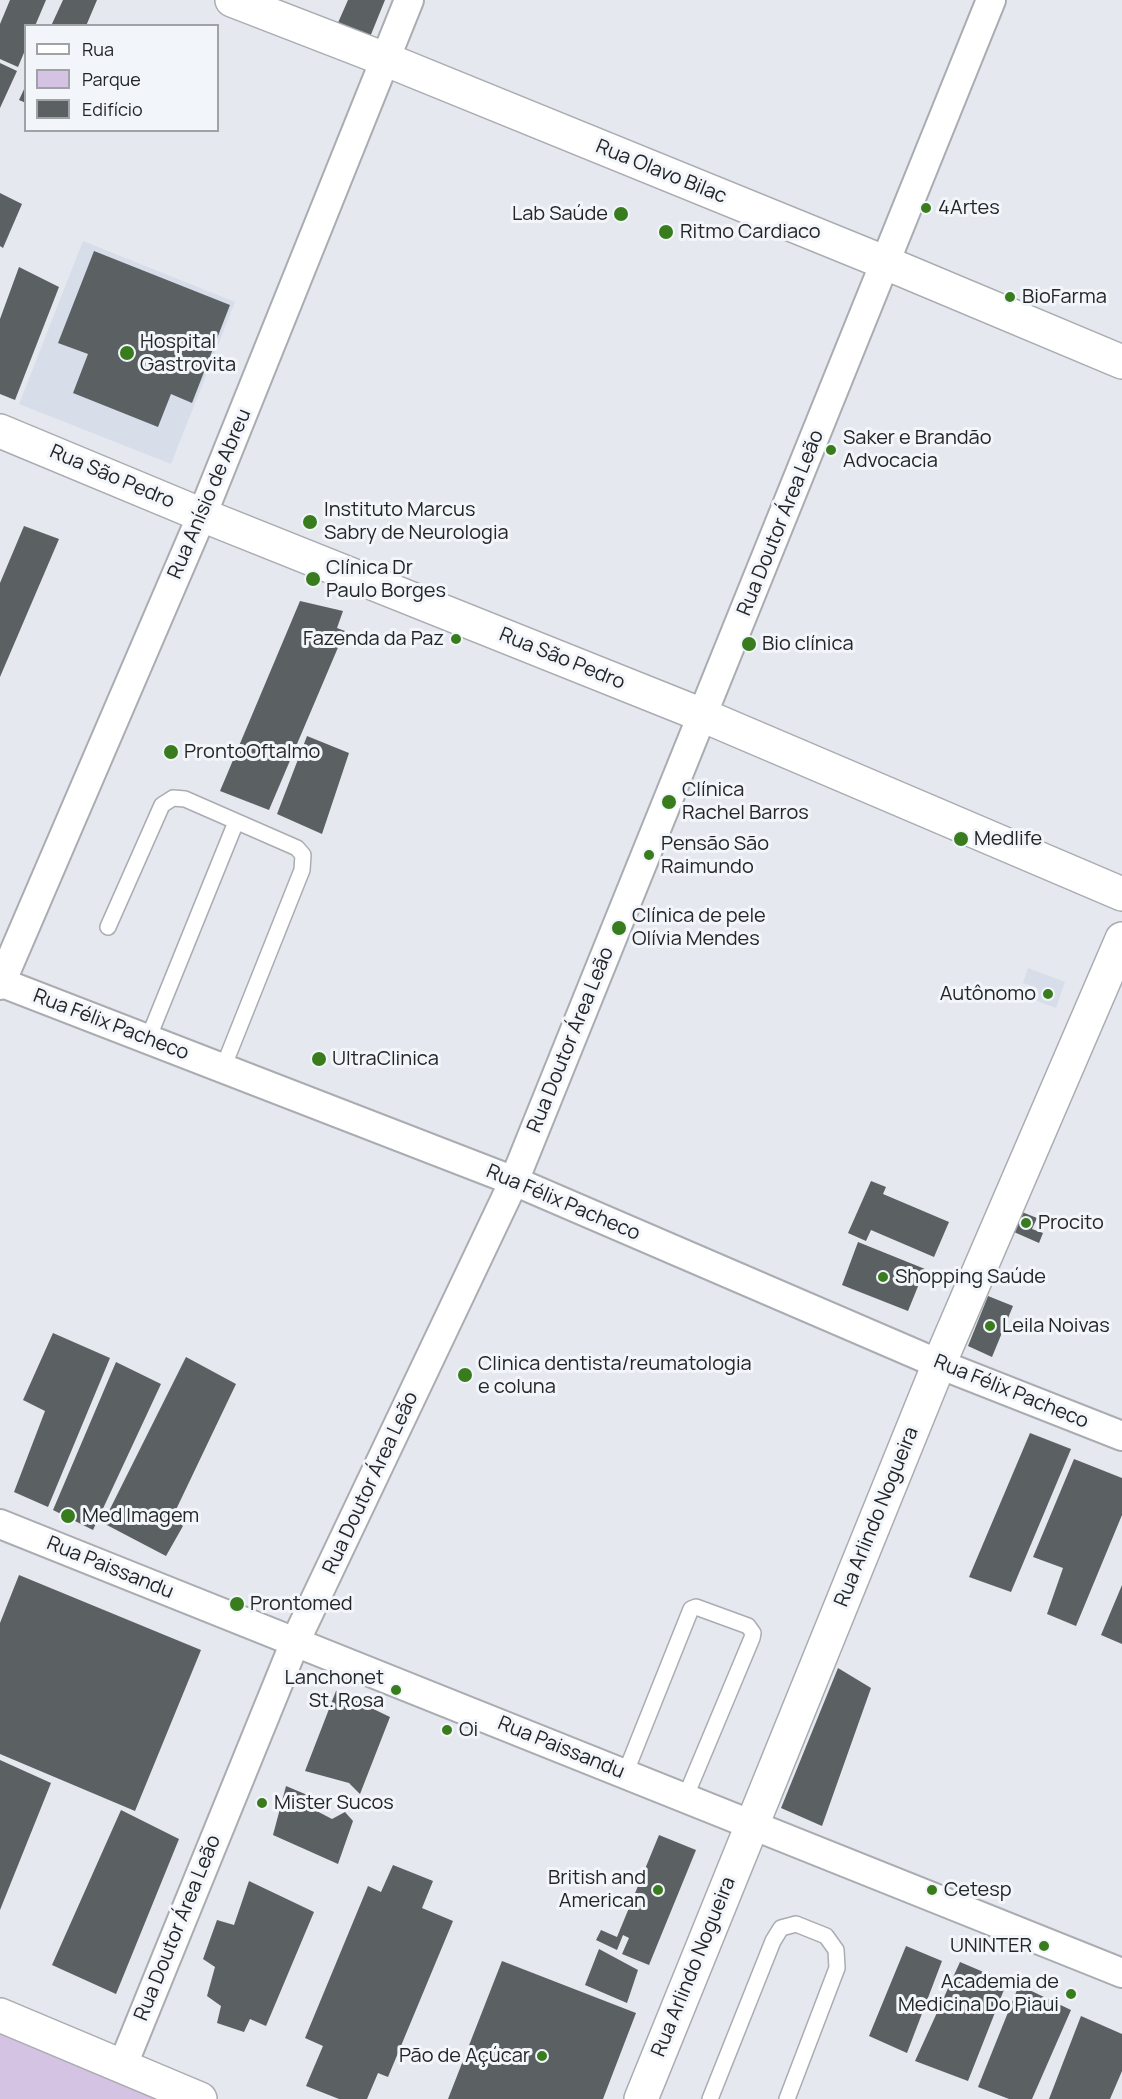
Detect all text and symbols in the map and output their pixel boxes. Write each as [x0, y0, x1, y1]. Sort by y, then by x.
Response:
legend [24, 24, 219, 132]
text: Rua [82, 37, 114, 61]
text: Parque [82, 67, 141, 91]
text: Edifício [82, 97, 143, 121]
street label: Rua Olavo Bilac [592, 135, 730, 209]
place label: 4Artes [938, 196, 1000, 220]
marker: 4Artes [919, 201, 933, 215]
place label: Lab Saúde [512, 202, 608, 226]
marker: Lab Saúde [612, 205, 630, 223]
place label: Ritmo Cardiaco [680, 220, 821, 244]
marker: Ritmo Cardiaco [657, 223, 675, 241]
place label: BioFarma [1022, 285, 1107, 309]
marker: BioFarma [1003, 290, 1017, 304]
place label: Hospital Gastrovita [140, 330, 236, 377]
marker: Hospital Gastrovita [118, 344, 136, 362]
street label: Rua Anísio de Abreu [163, 405, 257, 583]
place label: Saker e Brandão Advocacia [843, 426, 992, 473]
street label: Rua Doutor Área Leão [733, 427, 829, 619]
street label: Rua São Pedro [46, 440, 178, 514]
marker: Saker e Brandão Advocacia [824, 443, 838, 457]
place label: Instituto Marcus Sabry de Neurologia [324, 498, 509, 545]
marker: Instituto Marcus Sabry de Neurologia [301, 513, 319, 531]
place label: Clínica Dr Paulo Borges [326, 556, 446, 603]
marker: Clínica Dr Paulo Borges [304, 570, 322, 588]
street label: Rua São Pedro [496, 623, 628, 695]
place label: Fazenda da Paz [303, 627, 444, 651]
marker: Fazenda da Paz [449, 632, 463, 646]
place label: Bio clínica [762, 632, 854, 656]
marker: Bio clínica [740, 635, 758, 653]
place label: ProntoOftalmo [184, 740, 320, 764]
marker: ProntoOftalmo [162, 743, 180, 761]
place label: Clínica Rachel Barros [682, 778, 809, 825]
marker: Clínica Rachel Barros [660, 793, 678, 811]
place label: Medlife [974, 827, 1042, 851]
marker: Medlife [952, 830, 970, 848]
place label: Pensão São Raimundo [661, 832, 769, 879]
marker: Pensão São Raimundo [642, 848, 656, 862]
place label: Clínica de pele Olívia Mendes [632, 904, 766, 951]
marker: Clínica de pele Olívia Mendes [610, 919, 628, 937]
street label: Rua Doutor Área Leão [523, 944, 619, 1136]
place label: Autônomo [940, 982, 1036, 1006]
street label: Rua Félix Pacheco [30, 984, 192, 1066]
marker: Autônomo [1041, 987, 1055, 1001]
place label: UltraClinica [332, 1047, 439, 1071]
marker: UltraClinica [310, 1050, 328, 1068]
street label: Rua Félix Pacheco [482, 1160, 644, 1246]
place label: Procito [1038, 1211, 1104, 1235]
marker: Procito [1019, 1216, 1033, 1230]
place label: Shopping Saúde [895, 1265, 1046, 1289]
marker: Shopping Saúde [876, 1270, 890, 1284]
place label: Leila Noivas [1002, 1314, 1110, 1338]
marker: Leila Noivas [983, 1319, 997, 1333]
street label: Rua Félix Pacheco [930, 1350, 1092, 1434]
place label: Clinica dentista/reumatologia e coluna [478, 1352, 752, 1399]
marker: Clinica dentista/reumatologia e coluna [456, 1366, 474, 1384]
street label: Rua Doutor Área Leão [318, 1388, 424, 1578]
street label: Rua Arlindo Nogueira [830, 1424, 924, 1610]
place label: Med Imagem [82, 1504, 199, 1528]
marker: Med Imagem [59, 1507, 77, 1525]
street label: Rua Paissandu [43, 1532, 177, 1604]
place label: Prontomed [250, 1592, 353, 1616]
marker: Prontomed [228, 1595, 246, 1613]
place label: Lanchonet St. Rosa [285, 1666, 384, 1713]
marker: Lanchonet St. Rosa [389, 1683, 403, 1697]
street label: Rua Paissandu [494, 1712, 628, 1784]
place label: Oi [459, 1718, 478, 1742]
marker: Oi [440, 1723, 454, 1737]
place label: Mister Sucos [274, 1791, 394, 1815]
marker: Mister Sucos [255, 1796, 269, 1810]
street label: Rua Doutor Área Leão [130, 1832, 226, 2024]
place label: British and American [548, 1866, 646, 1913]
street label: Rua Arlindo Nogueira [647, 1874, 741, 2060]
place label: Cetesp [944, 1878, 1012, 1902]
marker: British and American [651, 1883, 665, 1897]
marker: Cetesp [925, 1883, 939, 1897]
place label: UNINTER [950, 1934, 1032, 1958]
marker: UNINTER [1037, 1939, 1051, 1953]
place label: Academia de Medicina Do Piaui [898, 1970, 1059, 2017]
marker: Academia de Medicina Do Piaui [1064, 1987, 1078, 2001]
place label: Pão de Açúcar [399, 2044, 530, 2068]
marker: Pão de Açúcar [535, 2049, 549, 2063]

